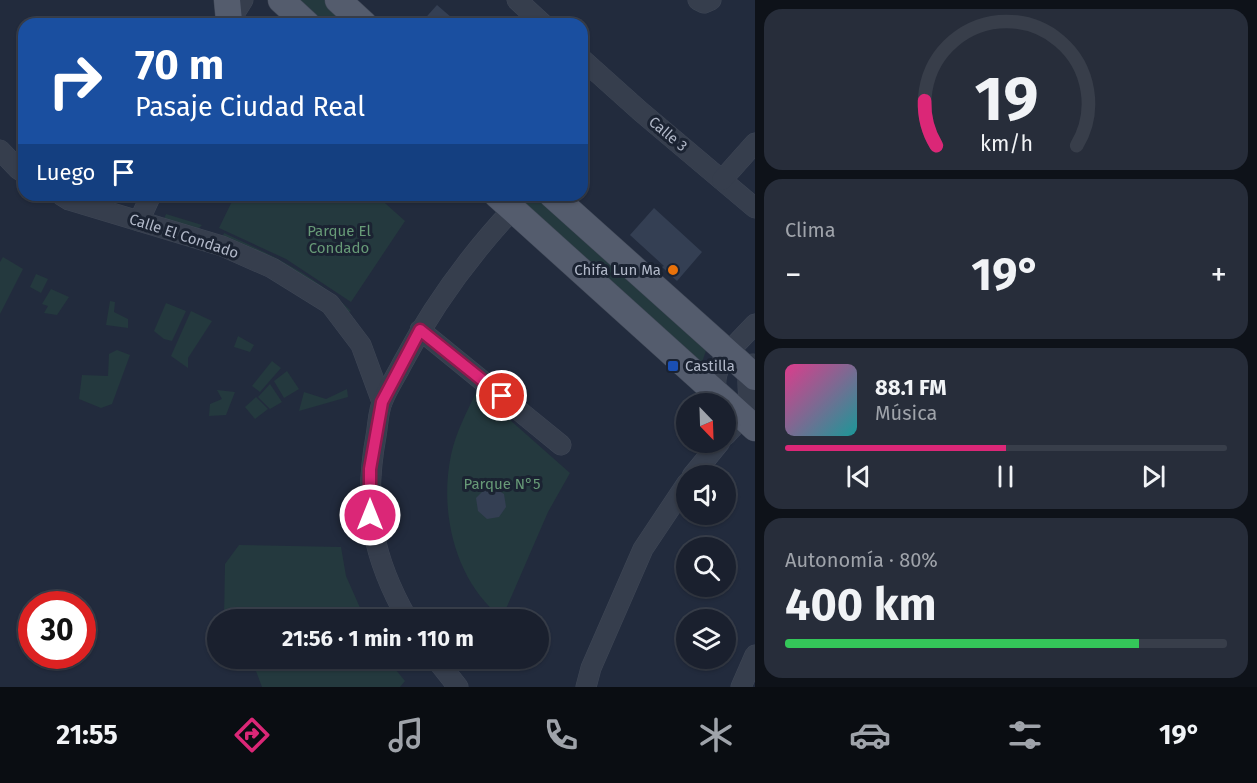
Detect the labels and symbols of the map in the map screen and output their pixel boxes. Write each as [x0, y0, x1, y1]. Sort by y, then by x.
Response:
street label: Calle 3 [645, 113, 691, 155]
street label: Calle El Condado [127, 210, 241, 262]
park label: Parque El Condado [307, 222, 371, 257]
place label: Chifa Lun Ma [574, 261, 661, 279]
marker: Chifa Lun Ma [666, 263, 680, 277]
place label: Castilla [685, 357, 735, 375]
marker: Castilla [666, 359, 680, 373]
pin [476, 370, 527, 421]
north arrow [676, 393, 736, 453]
park label: Parque N°5 [464, 475, 540, 493]
position arrow [338, 483, 402, 547]
speed limit sign: 30 [18, 591, 96, 669]

